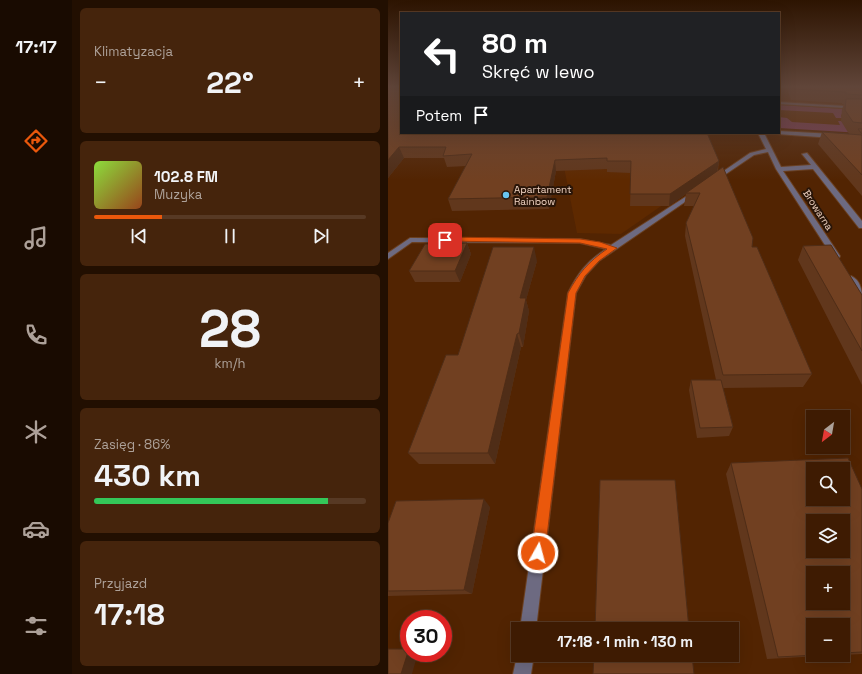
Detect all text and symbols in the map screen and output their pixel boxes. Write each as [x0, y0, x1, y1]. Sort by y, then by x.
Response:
text: 80 m [482, 25, 548, 61]
icon: left [416, 28, 468, 80]
text: 17:17 [15, 35, 57, 58]
text: Klimatyzacja [94, 43, 173, 60]
text: Skręć w lewo [482, 60, 595, 83]
text: 22° [206, 63, 254, 102]
text: − [94, 68, 108, 96]
text: + [352, 68, 366, 96]
icon: arrive [470, 104, 492, 126]
text: Potem [416, 106, 462, 125]
icon: directions [22, 127, 50, 155]
text: 102.8 FM [154, 167, 218, 186]
place label: Apartament Rainbow [514, 183, 572, 208]
text: Muzyka [154, 186, 202, 203]
street label: Browarna [800, 187, 836, 233]
marker: Apartament Rainbow [501, 190, 511, 200]
pin [428, 223, 462, 257]
icon: music [22, 224, 50, 252]
icon: previous [128, 225, 150, 247]
icon: pause [219, 225, 241, 247]
icon: next [310, 225, 332, 247]
icon: arrive [434, 229, 456, 251]
text: 28 [199, 296, 261, 362]
icon: phone [22, 321, 50, 349]
text: km/h [215, 355, 245, 372]
north arrow [806, 410, 850, 454]
map controls [806, 410, 850, 662]
icon: climate [22, 418, 50, 446]
text: Zasięg · 86% [94, 436, 170, 453]
text: 430 km [94, 456, 201, 495]
button: search [806, 462, 850, 506]
button: layers [806, 514, 850, 558]
icon: car [22, 515, 50, 543]
position arrow [517, 532, 559, 574]
button: + [806, 566, 850, 610]
text: Przyjazd [94, 575, 147, 592]
text: 17:18 [94, 595, 165, 634]
speed limit sign: 30 [400, 610, 452, 662]
icon: filters [22, 612, 50, 640]
button: − [806, 618, 850, 662]
text: 17:18 · 1 min · 130 m [557, 632, 693, 651]

